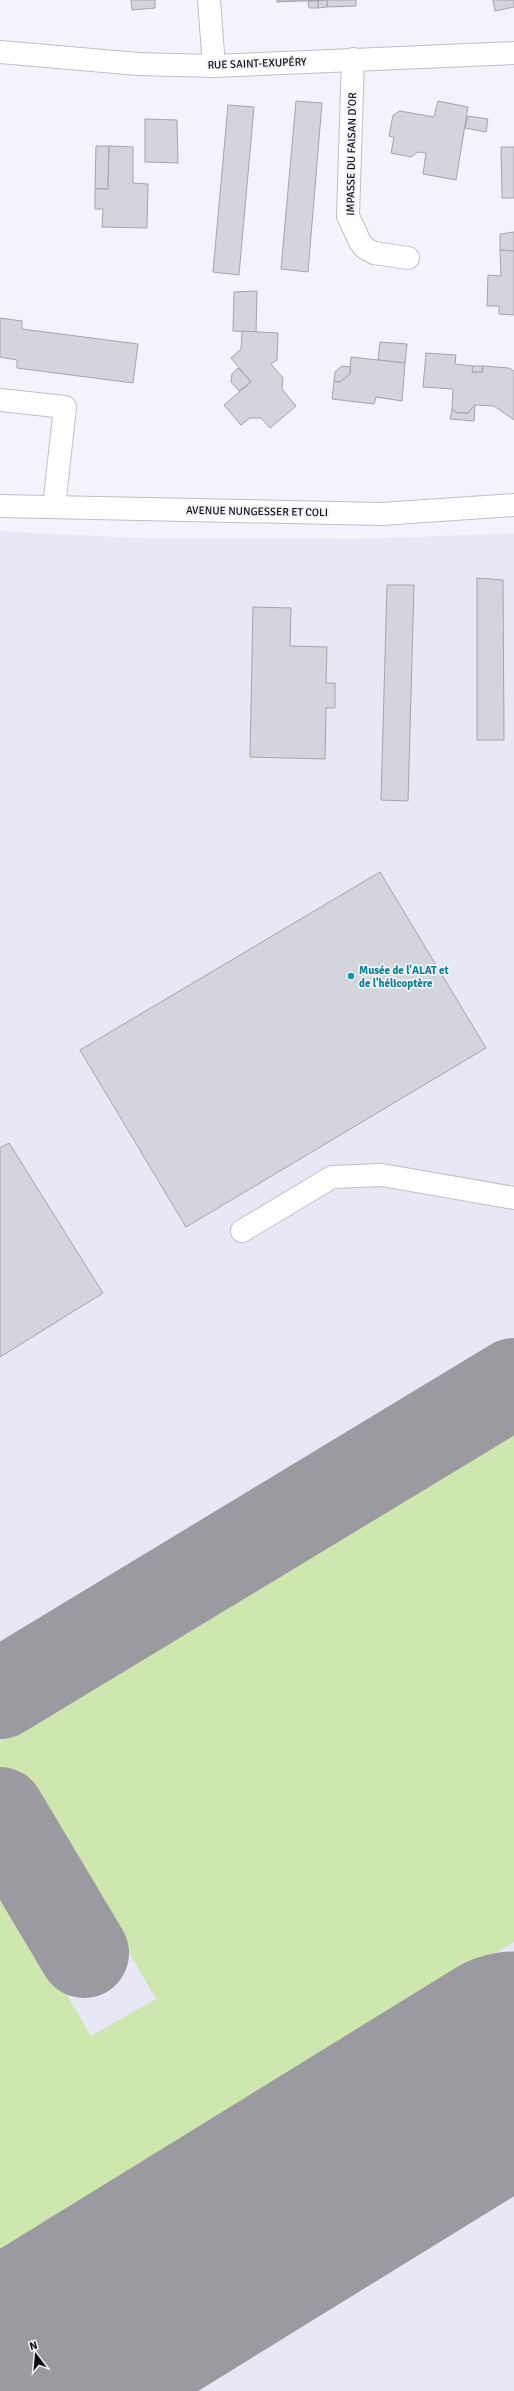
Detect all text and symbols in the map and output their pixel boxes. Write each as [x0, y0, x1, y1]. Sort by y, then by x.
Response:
street label: RUE SAINT-EXUPÉRY [207, 54, 307, 72]
street label: IMPASSE DU FAISAN D'OR [344, 92, 359, 216]
street label: AVENUE NUNGESSER ET COLI [186, 504, 328, 519]
place label: Musée de l'ALAT et de l'hélicoptère [359, 964, 449, 990]
marker: Musée de l'ALAT et de l'hélicoptère [346, 971, 356, 981]
north arrow [16, 2335, 56, 2375]
text: N [28, 2339, 39, 2353]

